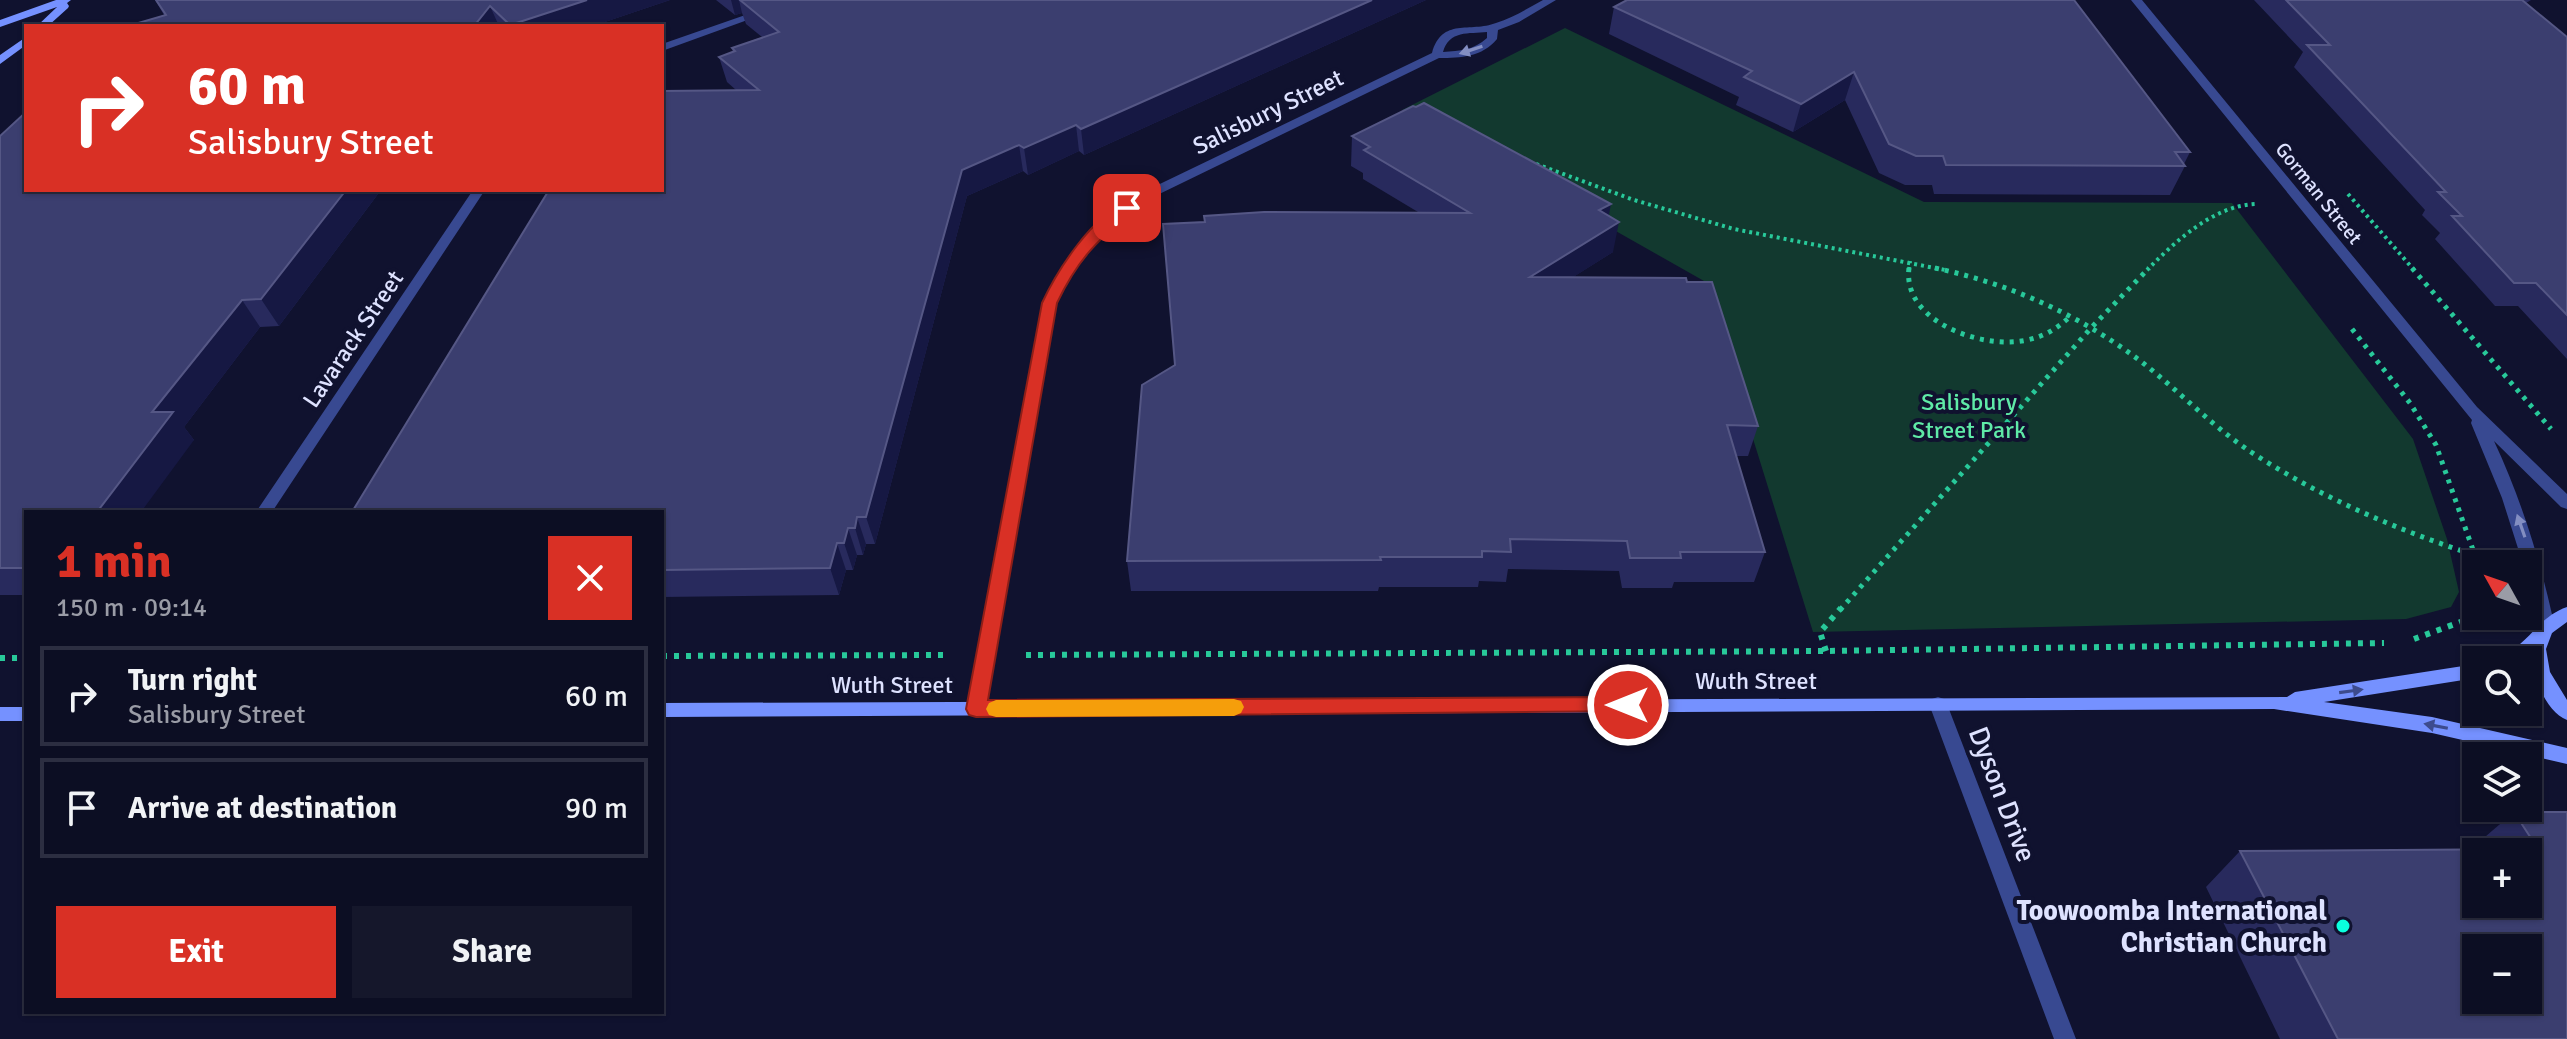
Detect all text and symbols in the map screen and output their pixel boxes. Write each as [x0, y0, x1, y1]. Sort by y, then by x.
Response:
one-way arrow [1459, 45, 1483, 57]
text: 60 m [188, 51, 306, 120]
icon: right [56, 56, 160, 160]
street label: Salisbury Street [1188, 63, 1348, 161]
text: Salisbury Street [188, 120, 434, 165]
street label: Gorman Street [2270, 137, 2367, 249]
pin [1093, 174, 1161, 242]
icon: arrive [1105, 186, 1149, 230]
street label: Lavarack Street [296, 265, 410, 413]
park label: Salisbury Street Park [1912, 387, 2026, 445]
one-way arrow [2514, 513, 2526, 537]
text: 1 min [56, 532, 172, 591]
button: close [548, 536, 632, 620]
north arrow [2462, 550, 2542, 630]
map controls [2462, 550, 2542, 1014]
text: 150 m · 09:14 [56, 592, 207, 624]
button: search [2462, 646, 2542, 726]
text: Turn right [128, 662, 257, 699]
position arrow [1586, 663, 1670, 747]
street label: Wuth Street [1695, 666, 1817, 696]
street label: Wuth Street [831, 670, 953, 700]
icon: right [60, 674, 104, 718]
text: 60 m [565, 678, 628, 715]
one-way arrow [2339, 684, 2364, 697]
text: Salisbury Street [128, 699, 305, 731]
one-way arrow [2424, 720, 2449, 732]
street label: Dyson Drive [1961, 722, 2043, 867]
button: layers [2462, 742, 2542, 822]
icon: arrive [60, 786, 104, 830]
text: Arrive at destination [128, 790, 397, 827]
text: 90 m [565, 790, 628, 827]
button: + [2462, 838, 2542, 918]
place label: Toowoomba International Christian Church [2017, 894, 2327, 960]
button: Exit [56, 906, 336, 998]
button: Share [352, 906, 632, 998]
marker: Toowoomba International Christian Church [2334, 917, 2352, 935]
button: − [2462, 934, 2542, 1014]

